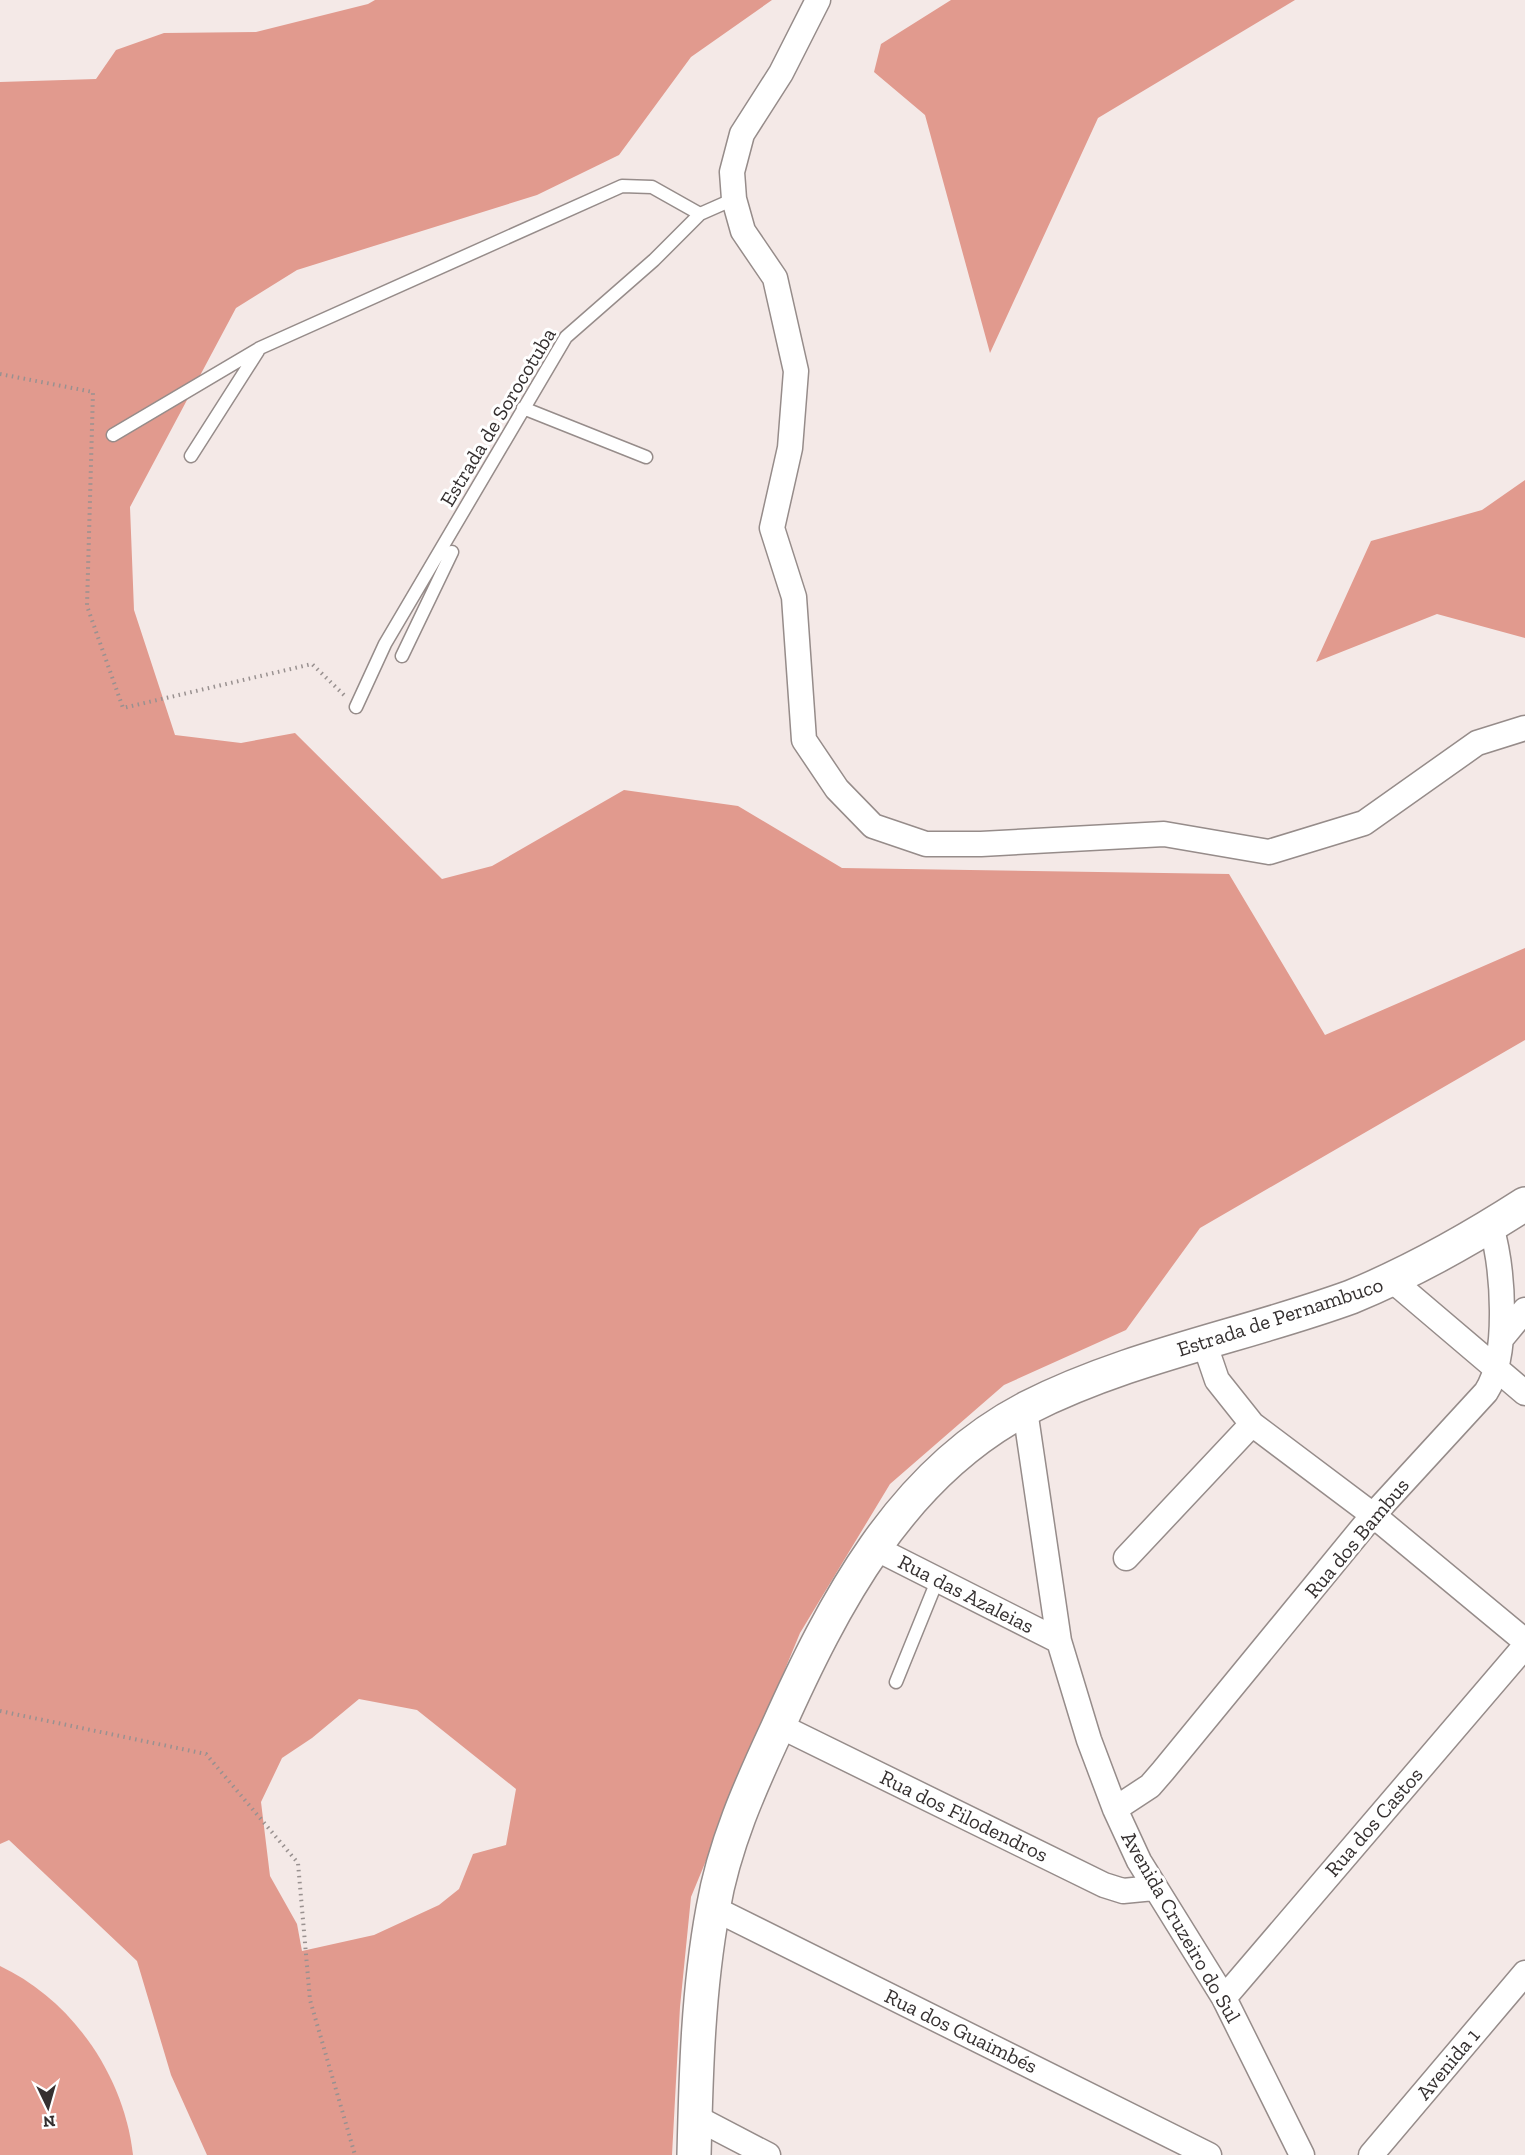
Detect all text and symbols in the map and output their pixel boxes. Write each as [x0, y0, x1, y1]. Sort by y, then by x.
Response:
street label: Estrada de Sorocotuba [434, 323, 561, 511]
street label: Estrada de Pernambuco [1174, 1271, 1386, 1362]
street label: Rua dos Bambus [1299, 1473, 1414, 1603]
street label: Rua das Azaleias [894, 1549, 1038, 1638]
street label: Rua dos Castos [1319, 1762, 1428, 1881]
street label: Rua dos Filodendros [876, 1764, 1052, 1867]
street label: Avenida Cruzeiro do Sul [1116, 1827, 1247, 2027]
street label: Rua dos Guaimbés [881, 1983, 1042, 2078]
street label: Avenida 1 [1411, 2023, 1485, 2104]
north arrow [18, 2077, 78, 2137]
text: N [42, 2111, 56, 2131]

